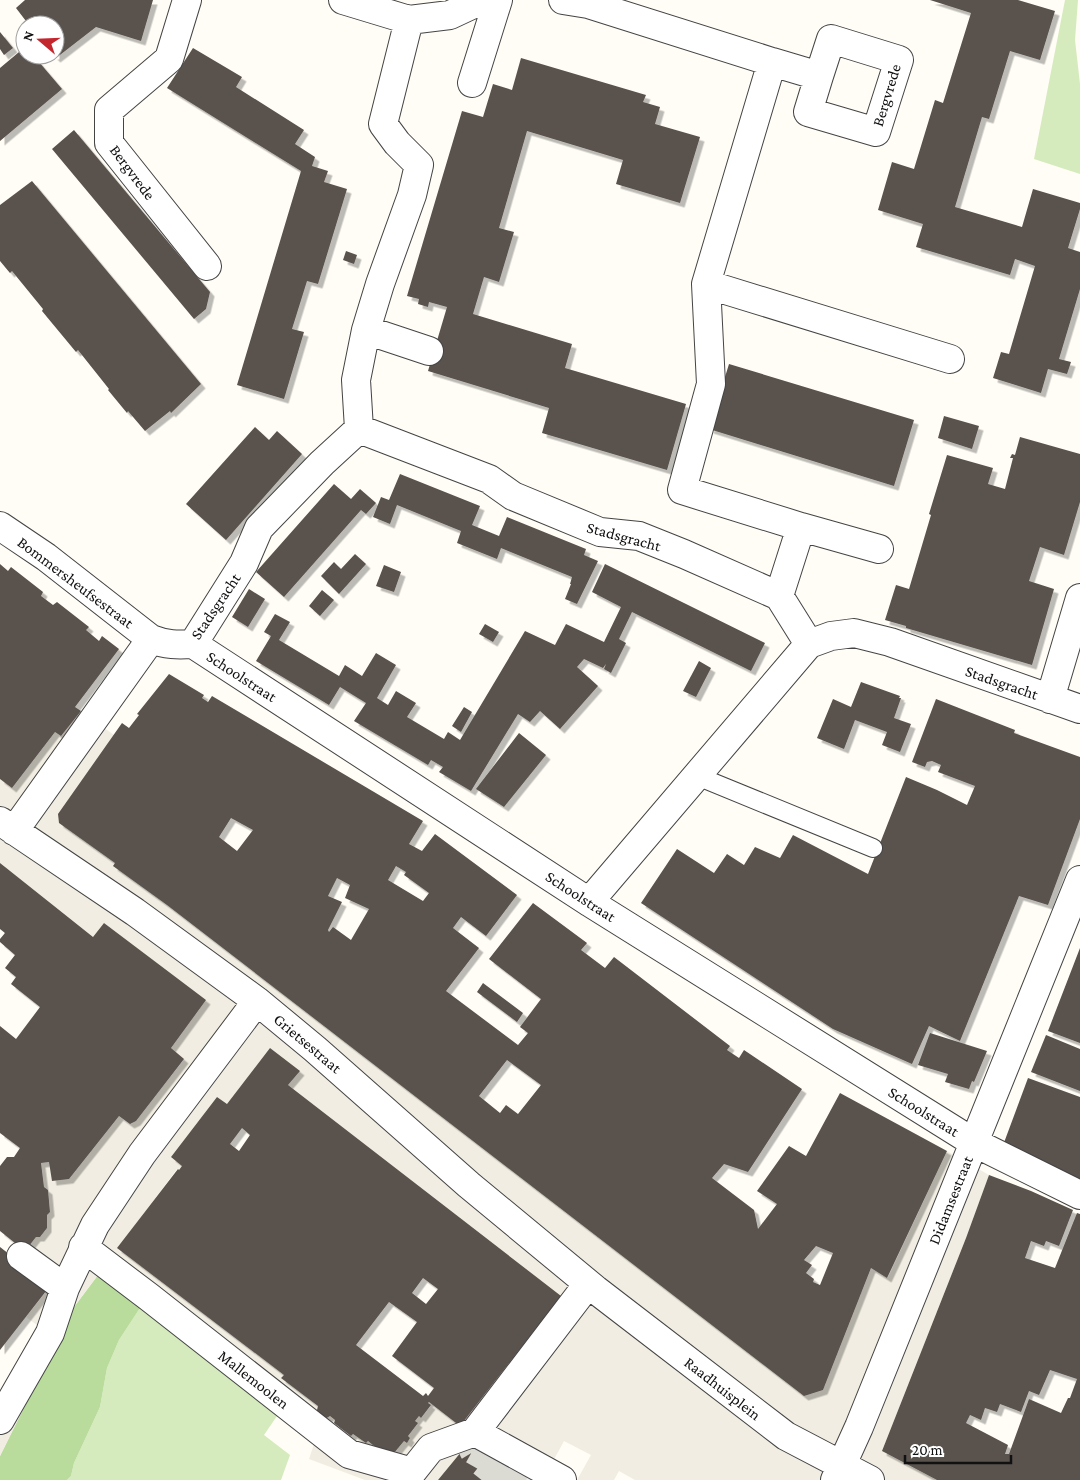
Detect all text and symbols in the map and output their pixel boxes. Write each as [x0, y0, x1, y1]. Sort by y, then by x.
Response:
north arrow [15, 15, 65, 65]
text: N [19, 28, 37, 43]
street label: Bergvrede [869, 62, 905, 129]
street label: Bergvrede [106, 142, 159, 204]
street label: Stadsgracht [585, 518, 663, 556]
street label: Bommersheufsestraat [15, 533, 137, 632]
street label: Stadsgracht [187, 570, 245, 643]
street label: Schoolstraat [204, 648, 280, 706]
street label: Stadsgracht [963, 662, 1041, 704]
street label: Schoolstraat [543, 868, 619, 926]
street label: Grietsestraat [271, 1010, 345, 1077]
street label: Schoolstraat [885, 1083, 963, 1140]
street label: Didamsestraat [925, 1153, 976, 1247]
street label: Mallemoolen [215, 1347, 293, 1412]
street label: Raadhuisplein [681, 1353, 764, 1424]
scale bar [905, 1432, 1011, 1464]
text: 20 m [912, 1442, 943, 1458]

